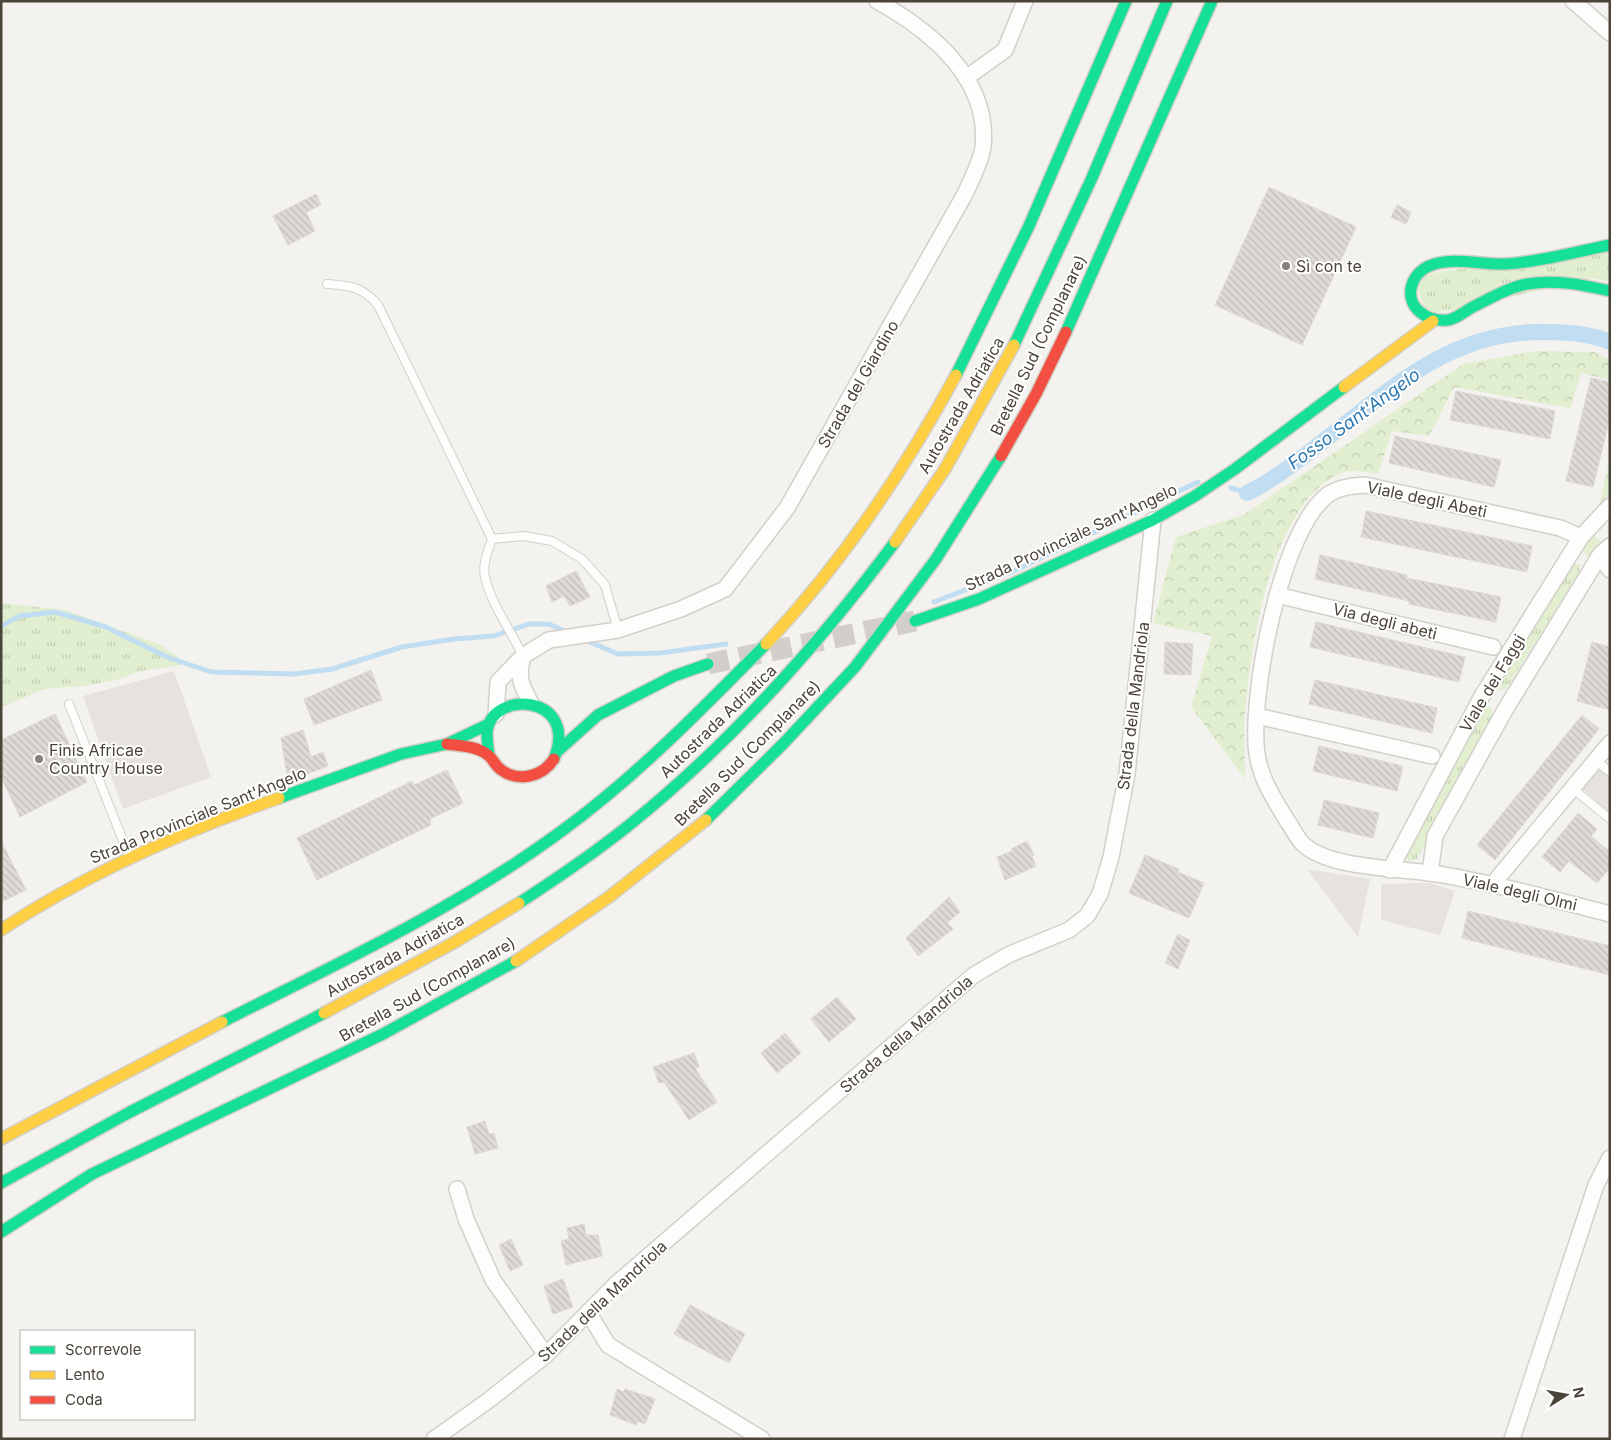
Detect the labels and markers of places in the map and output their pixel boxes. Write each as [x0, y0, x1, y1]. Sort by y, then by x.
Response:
place label: Sì con te [1296, 256, 1362, 276]
marker: Sì con te [1280, 260, 1292, 272]
place label: Finis Africae Country House [49, 740, 163, 778]
marker: Finis Africae Country House [33, 753, 45, 765]

